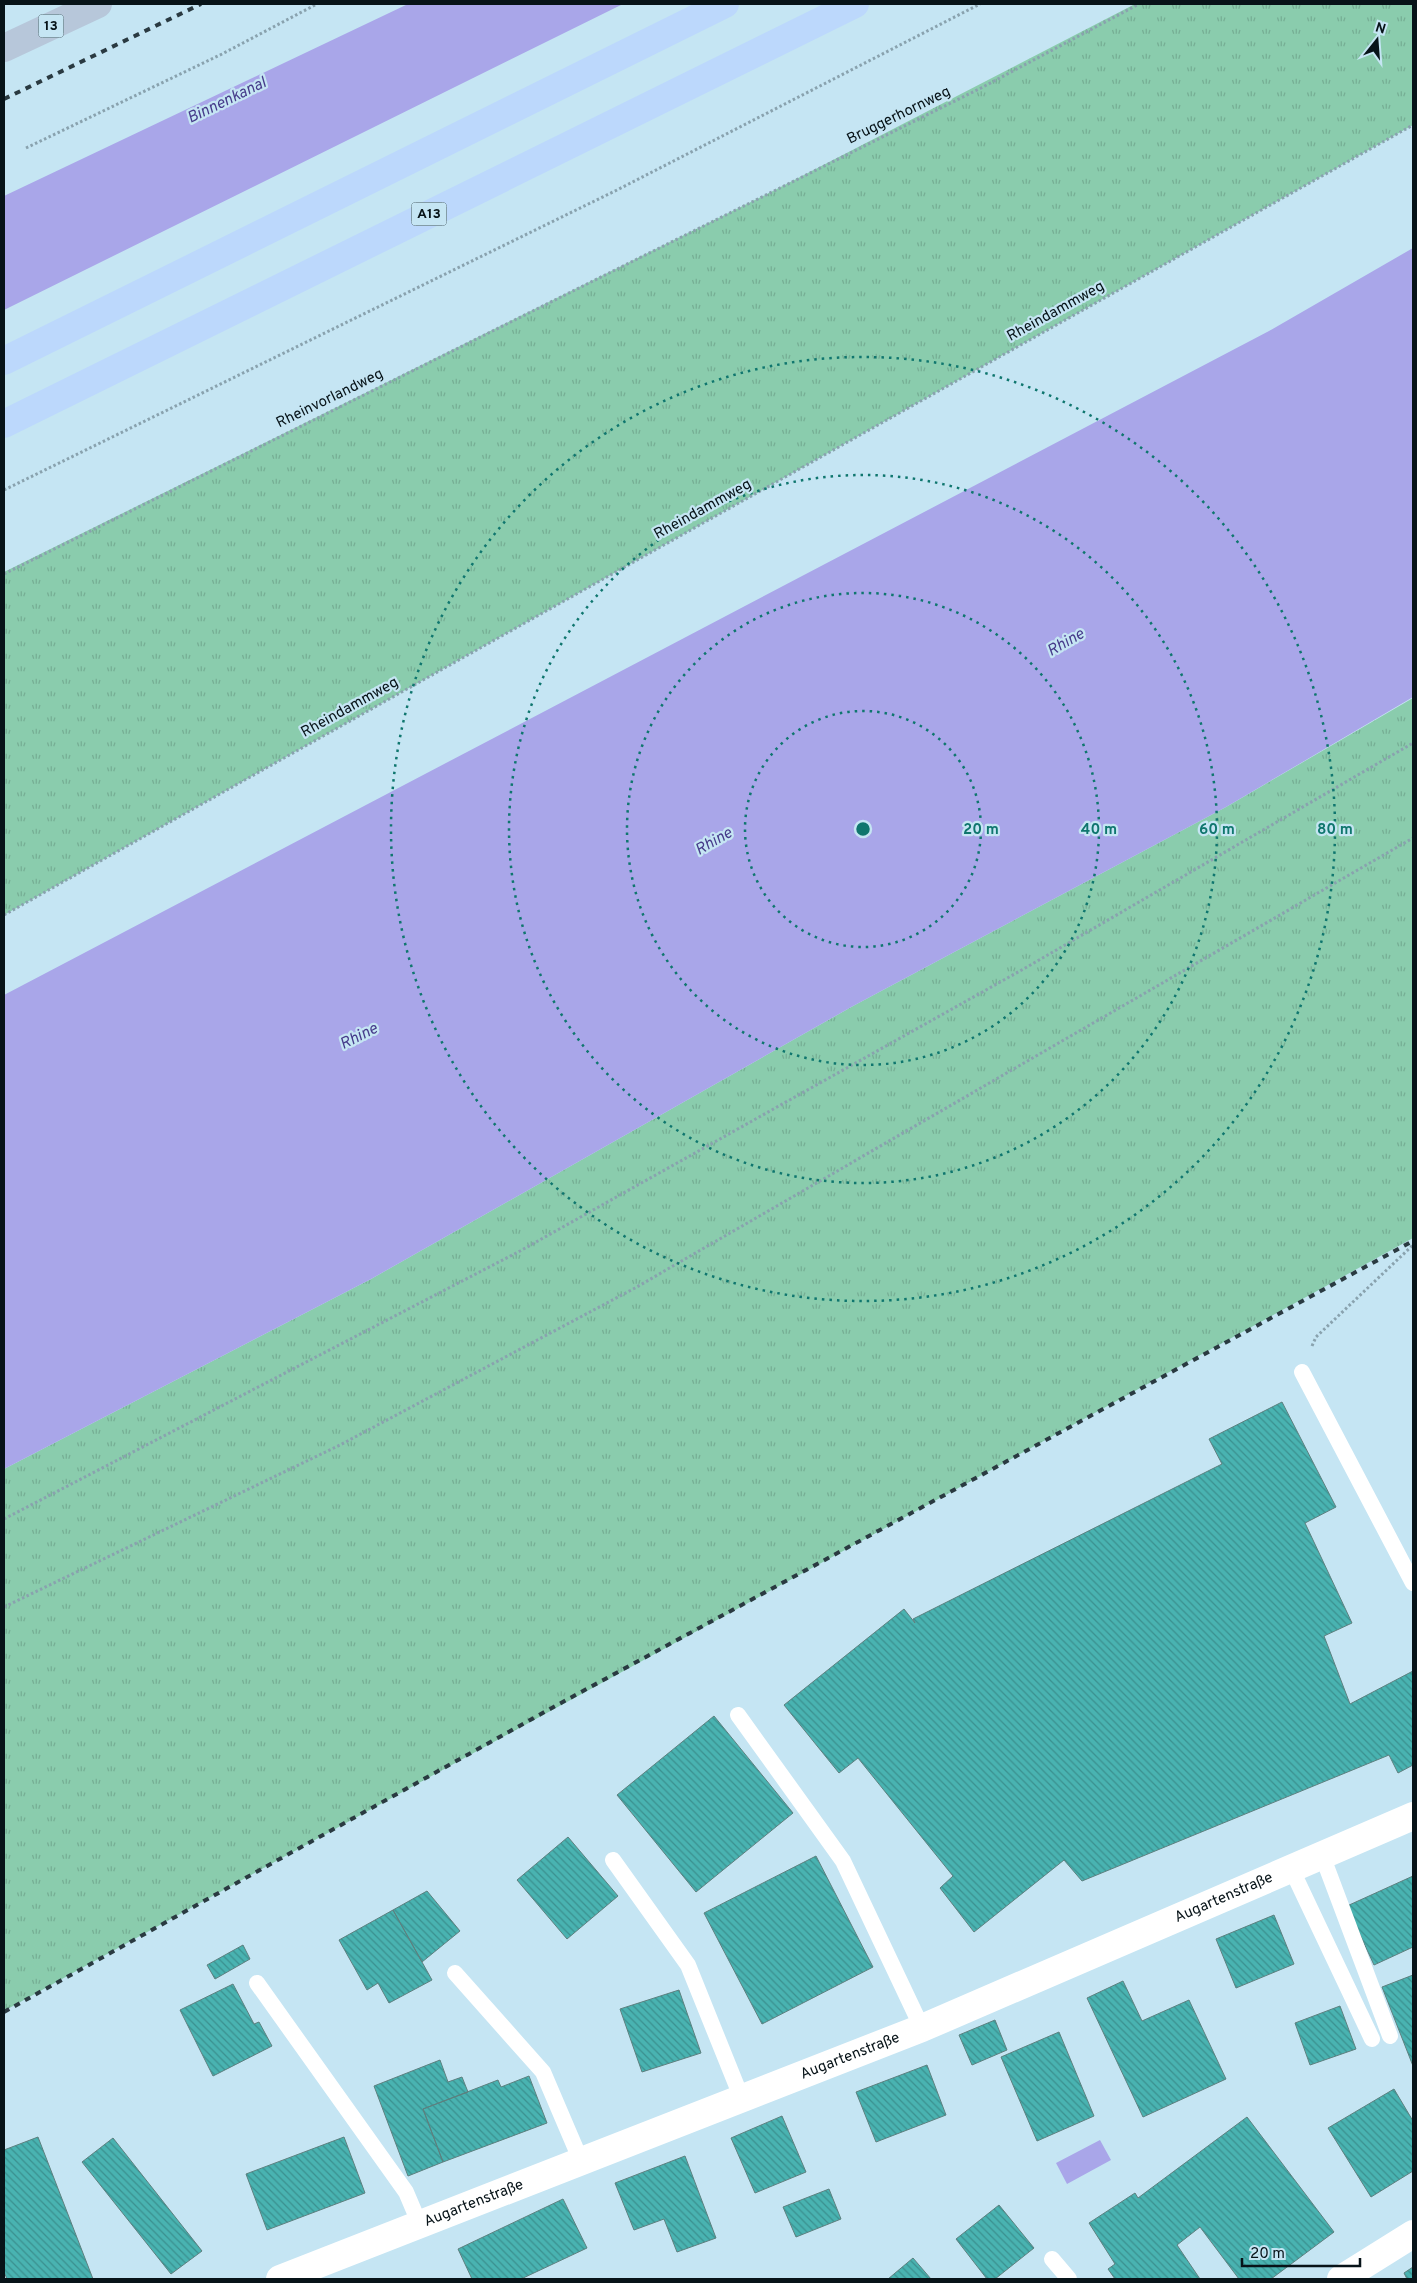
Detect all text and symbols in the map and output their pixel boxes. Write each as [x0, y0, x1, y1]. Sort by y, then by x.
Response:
road number: 13 [38, 15, 64, 38]
north arrow [1352, 15, 1402, 65]
text: N [1373, 19, 1388, 39]
water label: Binnenkanal [184, 73, 271, 129]
street label: Bruggerhornweg [844, 83, 954, 149]
road number: A13 [412, 202, 446, 225]
street label: Rheindammweg [1004, 277, 1108, 347]
street label: Rheinvorlandweg [273, 365, 387, 433]
street label: Rheindammweg [651, 475, 755, 545]
water label: Rhine [1044, 624, 1089, 662]
street label: Rheindammweg [298, 673, 402, 743]
centre of rings [854, 820, 872, 838]
text: 20 m [963, 821, 999, 840]
text: 40 m [1081, 821, 1117, 840]
text: 60 m [1199, 821, 1235, 840]
text: 80 m [1317, 821, 1353, 840]
water label: Rhine [692, 823, 737, 861]
water label: Rhine [337, 1019, 382, 1055]
street label: Augartenstraße [1172, 1868, 1276, 1927]
street label: Augartenstraße [798, 2028, 902, 2084]
street label: Augartenstraße [421, 2175, 526, 2231]
scale bar [1242, 2236, 1360, 2268]
text: 20 m [1250, 2245, 1285, 2264]

